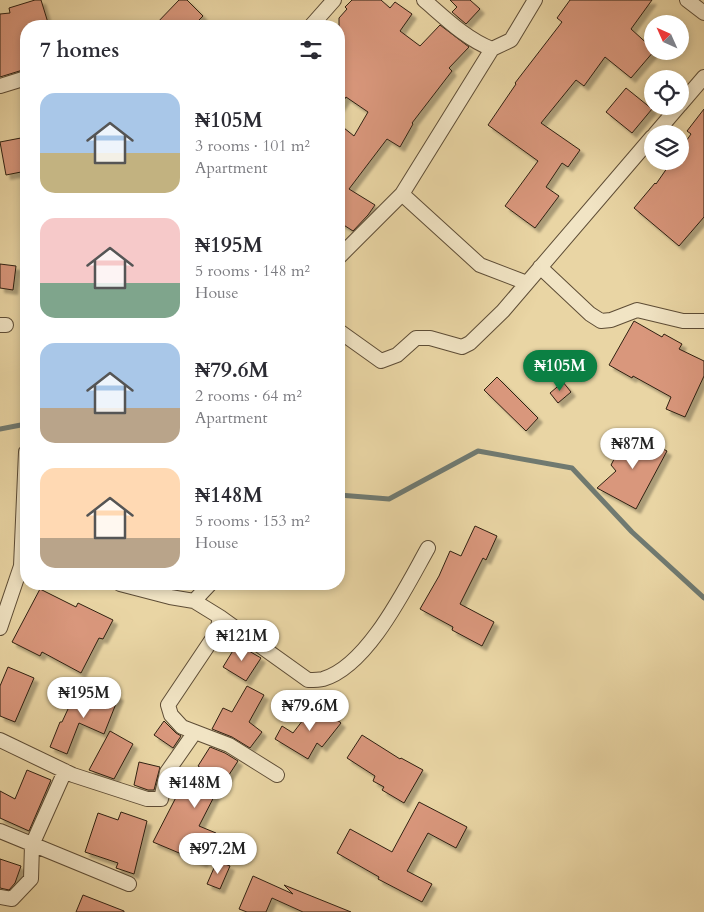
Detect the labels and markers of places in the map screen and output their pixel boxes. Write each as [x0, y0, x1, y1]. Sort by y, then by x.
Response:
pin: ₦105M [525, 350, 595, 392]
pin: ₦87M [603, 428, 663, 470]
pin: ₦121M [207, 620, 277, 662]
pin: ₦195M [49, 676, 119, 719]
pin: ₦79.6M [269, 690, 351, 732]
pin: ₦148M [160, 766, 230, 809]
pin: ₦97.2M [177, 832, 259, 875]

